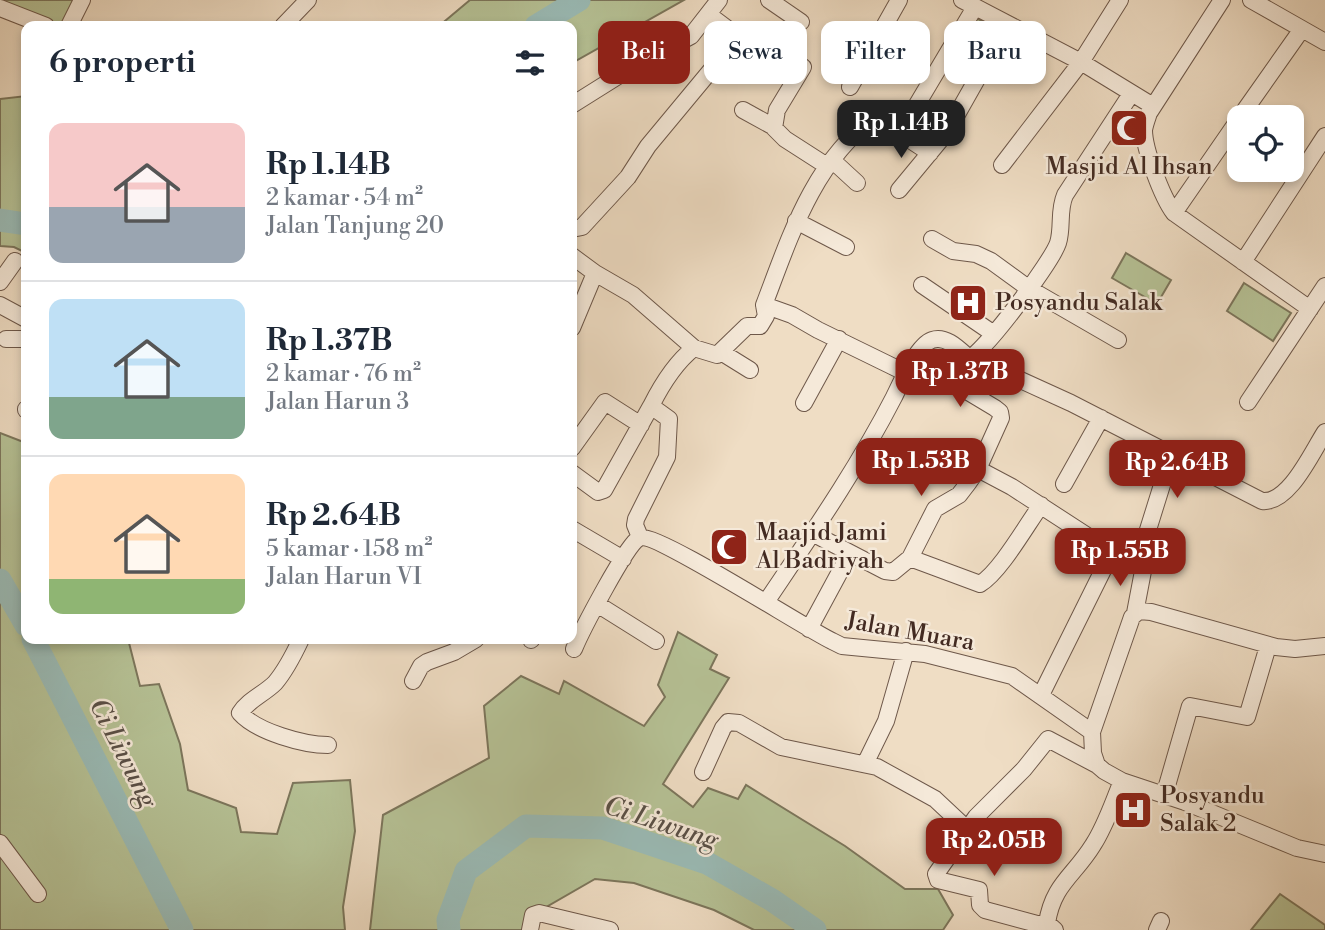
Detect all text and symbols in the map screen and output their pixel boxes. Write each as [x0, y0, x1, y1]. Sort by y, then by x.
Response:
chip: Beli [598, 21, 690, 84]
chip: Sewa [704, 21, 807, 84]
chip: Filter [821, 21, 930, 84]
chip: Baru [944, 21, 1046, 84]
text: 6 properti [49, 44, 196, 82]
icon: filters [511, 44, 549, 82]
pin: Rp 1.14B [829, 100, 973, 160]
map controls [1227, 105, 1304, 182]
button: locate [1227, 105, 1304, 182]
mosque icon: Masjid Al Ihsan [1108, 107, 1150, 149]
text: Rp 1.14B [853, 109, 949, 137]
text: Rp 1.14B [266, 146, 391, 184]
icon: home [105, 151, 189, 235]
place label: Masjid Al Ihsan [1045, 152, 1213, 182]
text: 2 kamar · 54 m² [266, 184, 423, 212]
text: Jalan Tanjung 20 [266, 212, 444, 240]
hospital icon: Posyandu Salak [947, 282, 989, 324]
place label: Posyandu Salak [995, 288, 1164, 318]
text: Rp 1.37B [266, 322, 392, 360]
icon: home [105, 327, 189, 411]
pin: Rp 1.37B [888, 350, 1032, 409]
text: Rp 1.37B [912, 358, 1008, 386]
text: 2 kamar · 76 m² [266, 360, 421, 388]
text: Jalan Harun 3 [266, 388, 409, 416]
pin: Rp 1.53B [849, 438, 993, 498]
pin: Rp 2.64B [1105, 440, 1249, 500]
text: Rp 1.53B [872, 447, 970, 475]
text: Rp 2.64B [1125, 449, 1229, 477]
text: Rp 2.64B [266, 497, 401, 535]
icon: home [105, 502, 189, 586]
place label: Maajid Jami Al Badriyah [755, 518, 887, 576]
mosque icon: Maajid Jami Al Badriyah [708, 526, 750, 568]
pin: Rp 1.55B [1048, 528, 1192, 588]
text: 5 kamar · 158 m² [266, 535, 432, 563]
text: Rp 1.55B [1071, 537, 1169, 565]
text: Jalan Harun VI [266, 563, 422, 591]
street label: Jalan Muara [842, 606, 978, 658]
water label: Ci Liwung [82, 693, 165, 814]
place label: Posyandu Salak 2 [1160, 781, 1265, 839]
hospital icon: Posyandu Salak 2 [1112, 789, 1154, 831]
water label: Ci Liwung [600, 790, 724, 857]
pin: Rp 2.05B [922, 818, 1066, 878]
text: Rp 2.05B [942, 827, 1046, 855]

